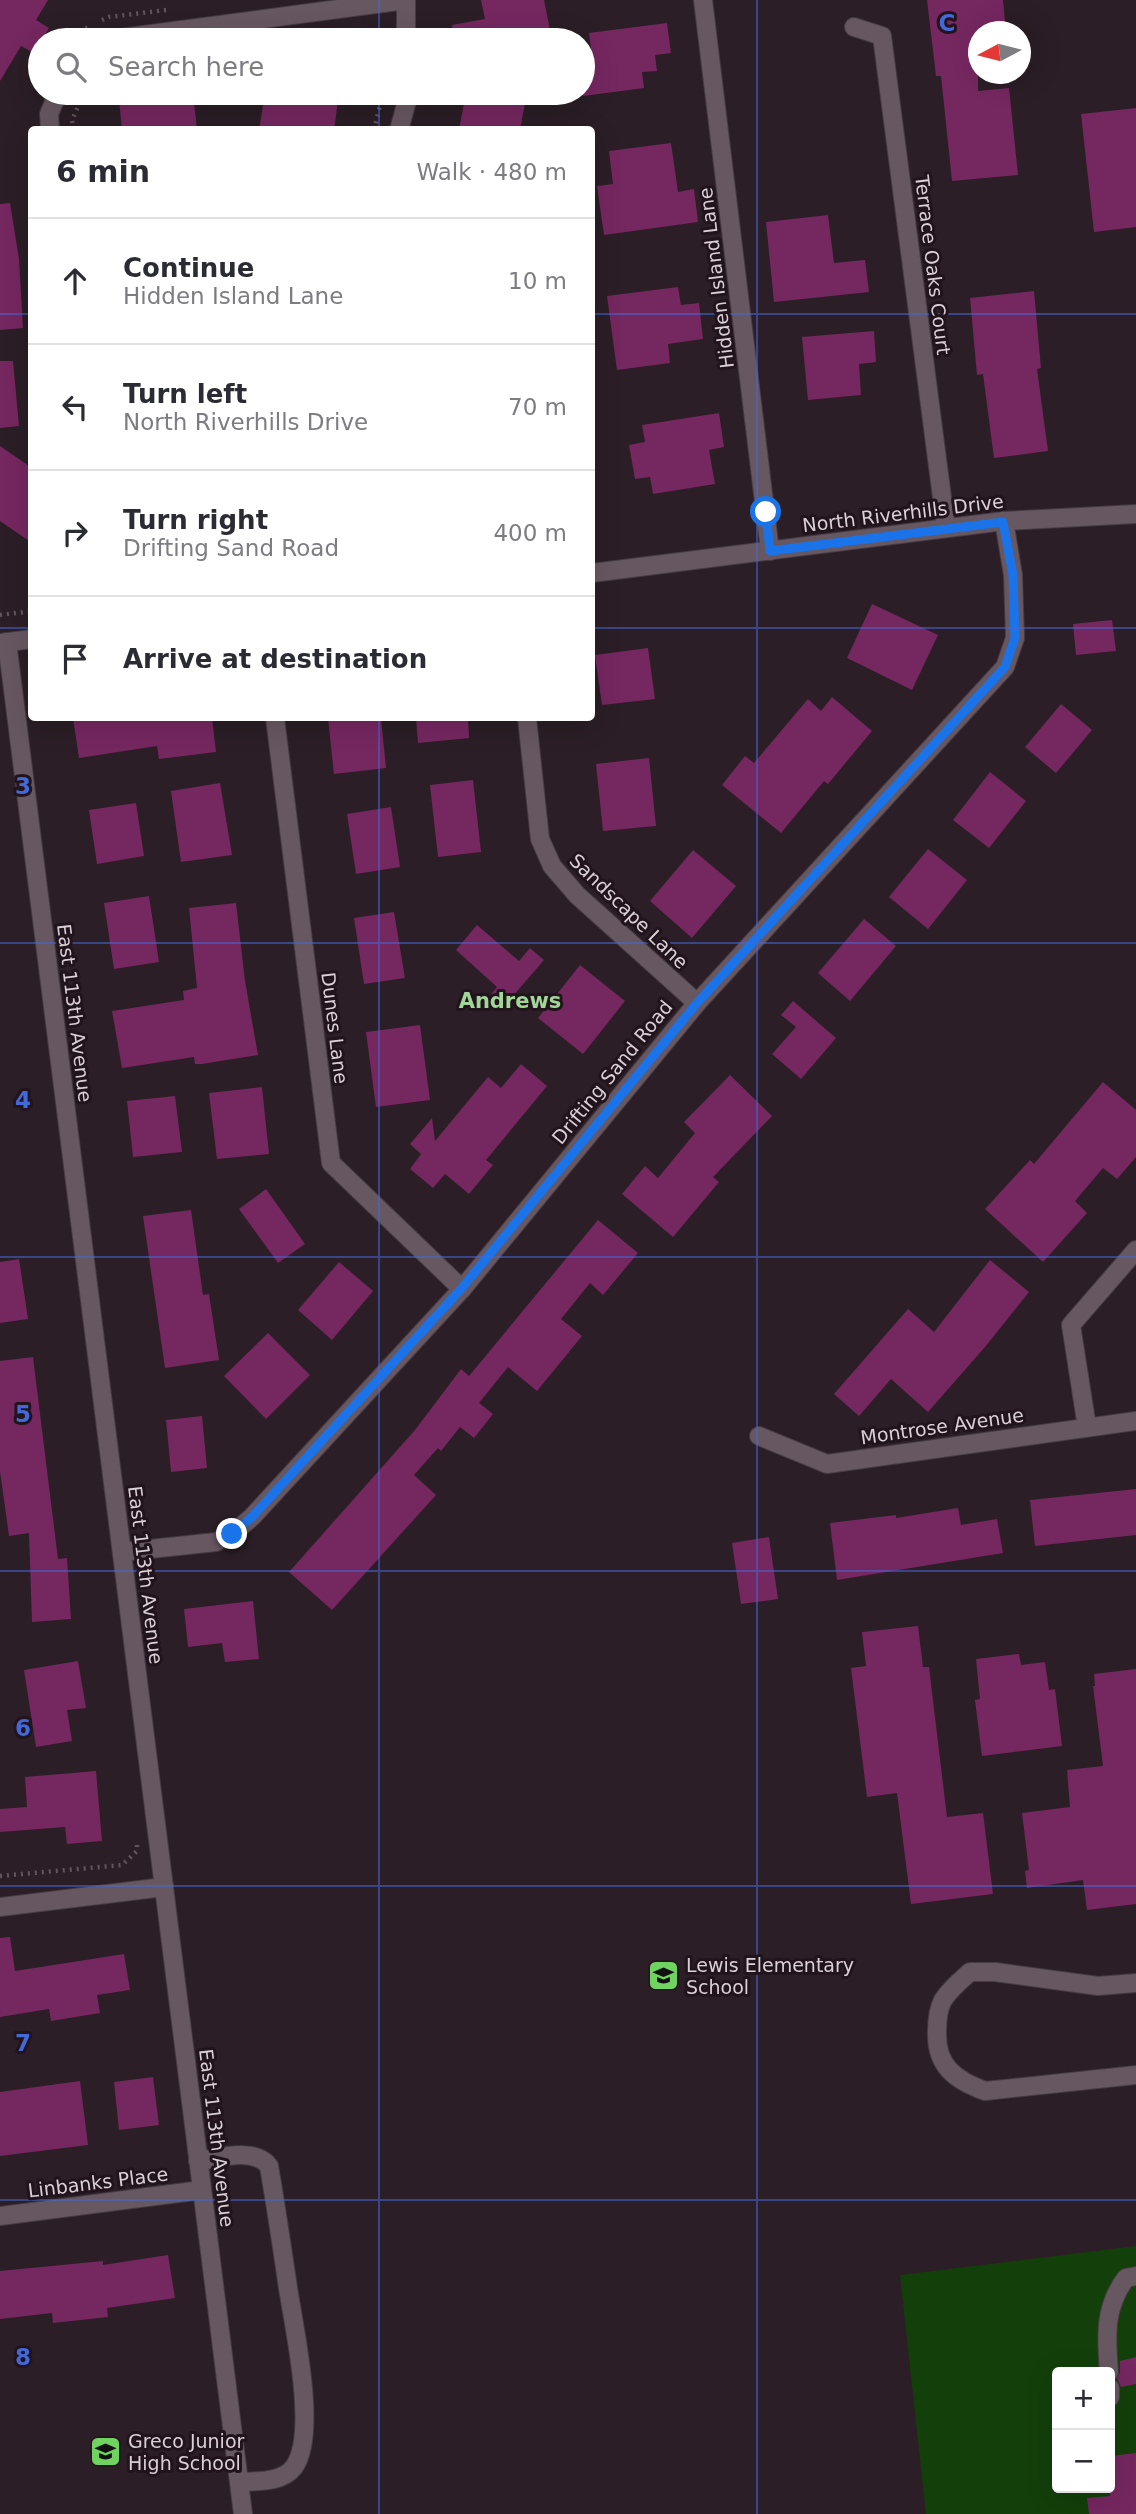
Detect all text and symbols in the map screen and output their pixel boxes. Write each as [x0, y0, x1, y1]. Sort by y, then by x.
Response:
text: C [939, 10, 955, 36]
north arrow [968, 21, 1031, 84]
search box [28, 28, 595, 105]
icon: search [52, 48, 90, 86]
text: Search here [108, 52, 264, 82]
text: 6 min [56, 154, 150, 189]
text: Walk · 480 m [416, 159, 567, 185]
street label: Terrace Oaks Court [911, 173, 955, 356]
street label: Hidden Island Lane [694, 186, 738, 370]
text: Continue [123, 253, 254, 283]
icon: ahead [56, 262, 94, 300]
text: 10 m [508, 268, 567, 294]
text: Hidden Island Lane [123, 283, 343, 309]
text: Turn left [123, 379, 247, 409]
icon: left [56, 388, 94, 426]
text: 70 m [508, 394, 567, 420]
text: North Riverhills Drive [123, 409, 368, 435]
street label: North Riverhills Drive [801, 490, 1005, 536]
route start [750, 496, 781, 527]
text: Turn right [123, 505, 268, 535]
icon: right [56, 514, 94, 552]
text: 400 m [493, 520, 567, 546]
text: Drifting Sand Road [123, 535, 339, 561]
icon: arrive [56, 640, 94, 678]
text: Arrive at destination [123, 644, 427, 674]
text: 3 [15, 773, 31, 799]
street label: Sandscape Lane [565, 849, 693, 973]
street label: East 113th Avenue [53, 923, 97, 1103]
street label: Dunes Lane [317, 971, 353, 1085]
district label: Andrews [459, 989, 561, 1013]
street label: Drifting Sand Road [547, 996, 677, 1148]
text: 4 [15, 1087, 31, 1113]
text: 5 [15, 1401, 31, 1427]
street label: Montrose Avenue [859, 1404, 1025, 1448]
street label: East 113th Avenue [124, 1485, 168, 1665]
route end [216, 1518, 247, 1549]
text: 6 [15, 1715, 31, 1741]
place label: Lewis Elementary School [686, 1954, 854, 1998]
school or university icon: Lewis Elementary School [646, 1959, 680, 1993]
text: 7 [15, 2030, 31, 2056]
street label: East 113th Avenue [195, 2048, 239, 2228]
street label: Linbanks Place [27, 2162, 169, 2202]
text: 8 [15, 2344, 31, 2370]
map controls [1052, 2367, 1115, 2493]
button: + [1052, 2367, 1115, 2430]
place label: Greco Junior High School [128, 2430, 245, 2474]
button: − [1052, 2430, 1115, 2493]
school or university icon: Greco Junior High School [88, 2435, 122, 2469]

